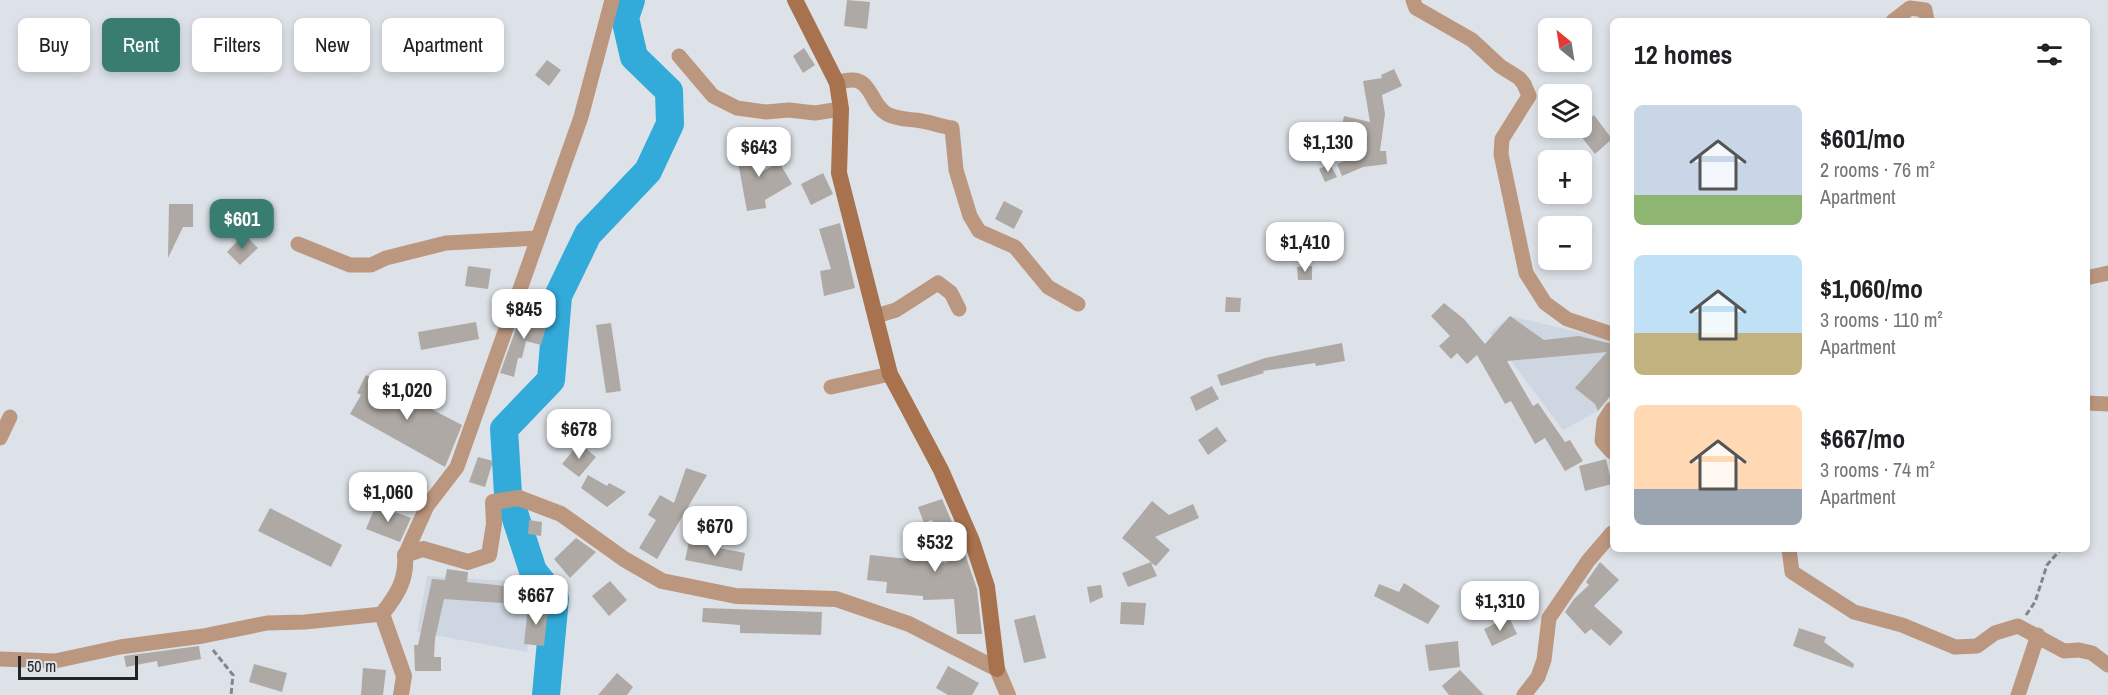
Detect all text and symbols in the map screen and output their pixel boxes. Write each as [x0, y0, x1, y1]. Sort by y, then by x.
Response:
chip: Buy [18, 18, 90, 72]
chip: Rent [102, 18, 180, 72]
chip: Filters [192, 18, 282, 72]
chip: New [294, 18, 370, 72]
chip: Apartment [382, 18, 504, 72]
north arrow [1538, 18, 1592, 72]
map controls [1538, 18, 1592, 270]
text: 12 homes [1634, 37, 1732, 72]
icon: filters [2033, 38, 2066, 71]
button: layers [1538, 84, 1592, 138]
text: $601/mo [1820, 121, 1905, 156]
pin: $1,130 [1279, 122, 1377, 173]
pin: $643 [723, 127, 795, 178]
text: $1,130 [1303, 128, 1353, 155]
icon: home [1682, 129, 1754, 201]
text: $643 [741, 133, 777, 160]
button: + [1538, 150, 1592, 204]
text: 2 rooms · 76 m² [1820, 156, 1935, 183]
text: Apartment [1820, 183, 1896, 210]
pin: $601 [206, 199, 278, 250]
text: $601 [224, 205, 260, 232]
button: − [1538, 216, 1592, 270]
pin: $1,410 [1256, 222, 1354, 273]
text: $1,410 [1280, 228, 1330, 255]
text: $1,060/mo [1820, 271, 1923, 306]
icon: home [1682, 279, 1754, 351]
pin: $845 [488, 289, 560, 340]
text: $845 [506, 295, 542, 322]
text: 3 rooms · 110 m² [1820, 306, 1943, 333]
text: Apartment [1820, 333, 1896, 360]
pin: $1,020 [358, 370, 456, 421]
text: $1,020 [382, 376, 432, 403]
pin: $678 [543, 409, 615, 460]
text: $678 [561, 415, 597, 442]
text: $667/mo [1820, 421, 1905, 456]
icon: home [1682, 429, 1754, 501]
text: 3 rooms · 74 m² [1820, 456, 1935, 483]
pin: $1,060 [339, 472, 437, 523]
text: $1,060 [363, 478, 413, 505]
text: Apartment [1820, 483, 1896, 510]
pin: $670 [679, 506, 751, 557]
text: $670 [697, 512, 733, 539]
pin: $532 [899, 522, 971, 573]
text: $532 [917, 528, 953, 555]
pin: $667 [500, 575, 572, 626]
text: $667 [518, 581, 554, 608]
pin: $1,310 [1451, 581, 1549, 632]
text: $1,310 [1475, 587, 1525, 614]
scale bar [18, 653, 138, 680]
text: 50 m [27, 655, 56, 677]

